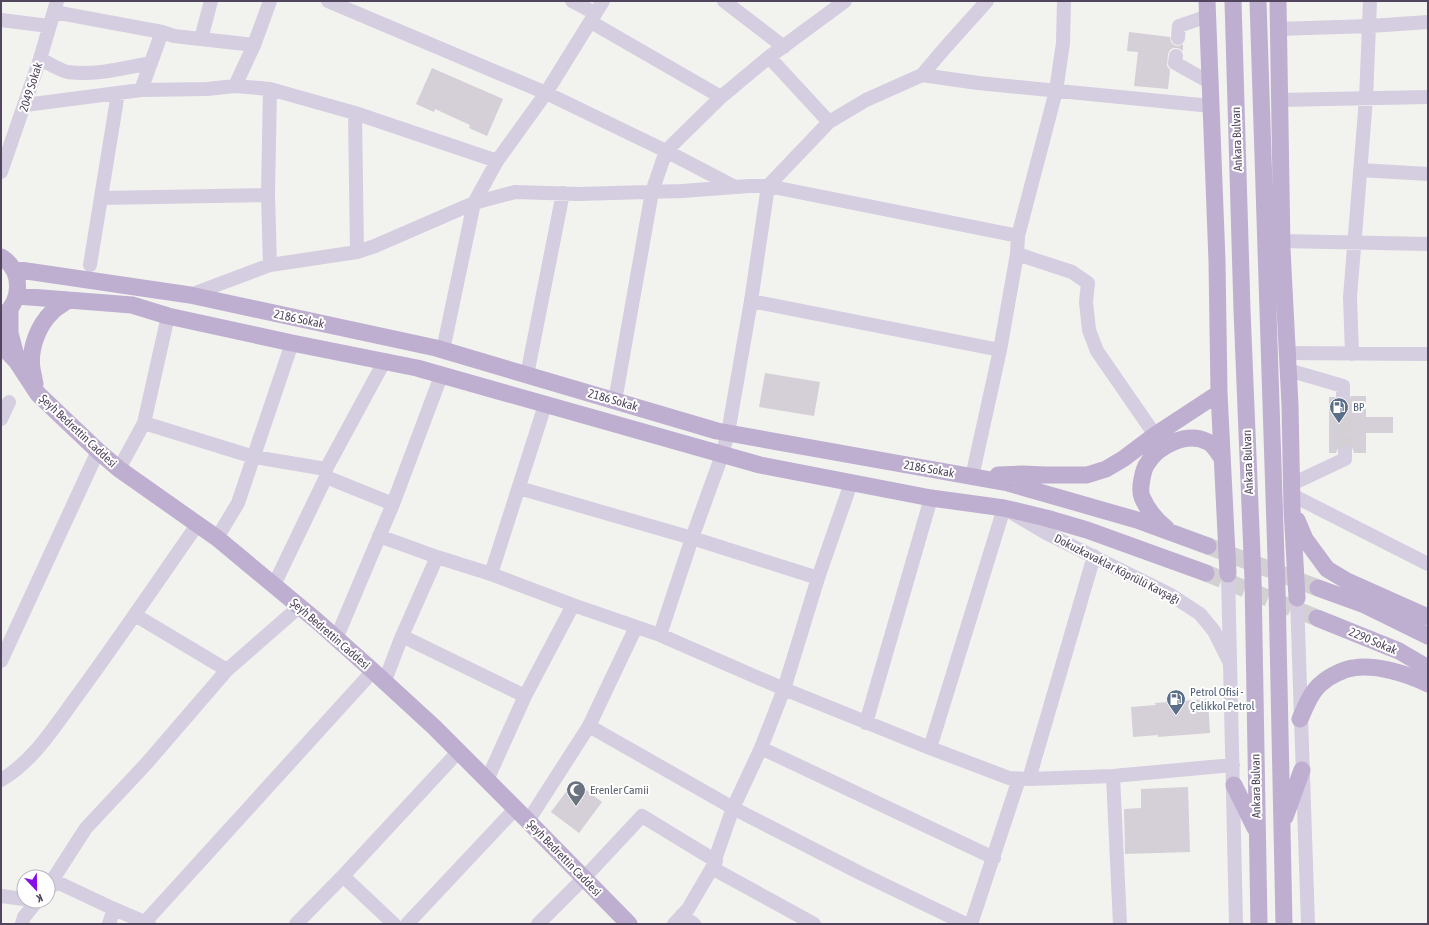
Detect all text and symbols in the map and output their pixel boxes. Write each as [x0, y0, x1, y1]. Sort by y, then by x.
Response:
street label: 2049 Sokak [16, 60, 46, 113]
street label: Ankara Bulvarı [1229, 107, 1245, 171]
street label: 2186 Sokak [273, 307, 326, 331]
street label: 2186 Sokak [587, 386, 640, 414]
street label: Şeyh Bedrettin Caddesi [36, 392, 120, 470]
fuel station icon: BP [1328, 396, 1350, 424]
place label: BP [1353, 400, 1365, 414]
street label: Ankara Bulvarı [1240, 430, 1256, 494]
street label: 2186 Sokak [903, 458, 956, 480]
street label: Dokuzkavaklar Köprülü Kavşağı [1052, 531, 1182, 607]
street label: Şeyh Bedrettin Caddesi [287, 596, 373, 672]
street label: 2290 Sokak [1347, 625, 1400, 658]
place label: Petrol Ofisi - Çelikkol Petrol [1190, 685, 1255, 713]
fuel station icon: Petrol Ofisi - Çelikkol Petrol [1165, 688, 1187, 716]
street label: Ankara Bulvarı [1248, 754, 1264, 818]
mosque icon: Erenler Camii [565, 779, 587, 807]
place label: Erenler Camii [590, 783, 649, 797]
street label: Şeyh Bedrettin Caddesi [524, 817, 604, 899]
north arrow [16, 869, 56, 909]
text: K [34, 892, 44, 905]

